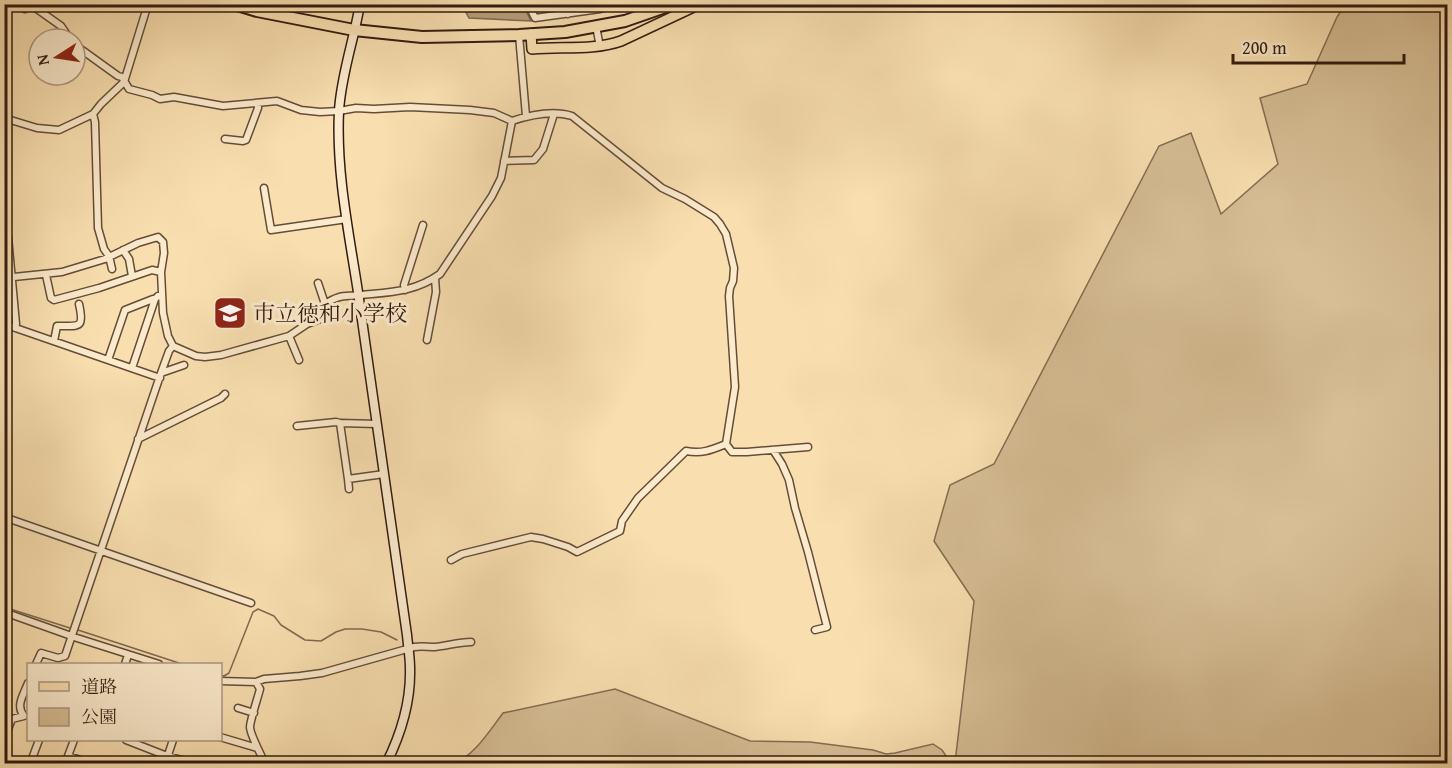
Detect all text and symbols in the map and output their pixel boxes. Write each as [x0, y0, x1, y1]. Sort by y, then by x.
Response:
north arrow [27, 27, 87, 87]
scale bar [1233, 27, 1404, 65]
text: 200 m [1242, 34, 1287, 61]
text: N [29, 52, 55, 68]
school or university icon: 市立徳和小学校 [212, 295, 248, 331]
place label: 市立徳和小学校 [253, 297, 407, 329]
legend [27, 663, 222, 741]
text: 道路 [81, 673, 117, 700]
text: 公園 [81, 703, 117, 730]

